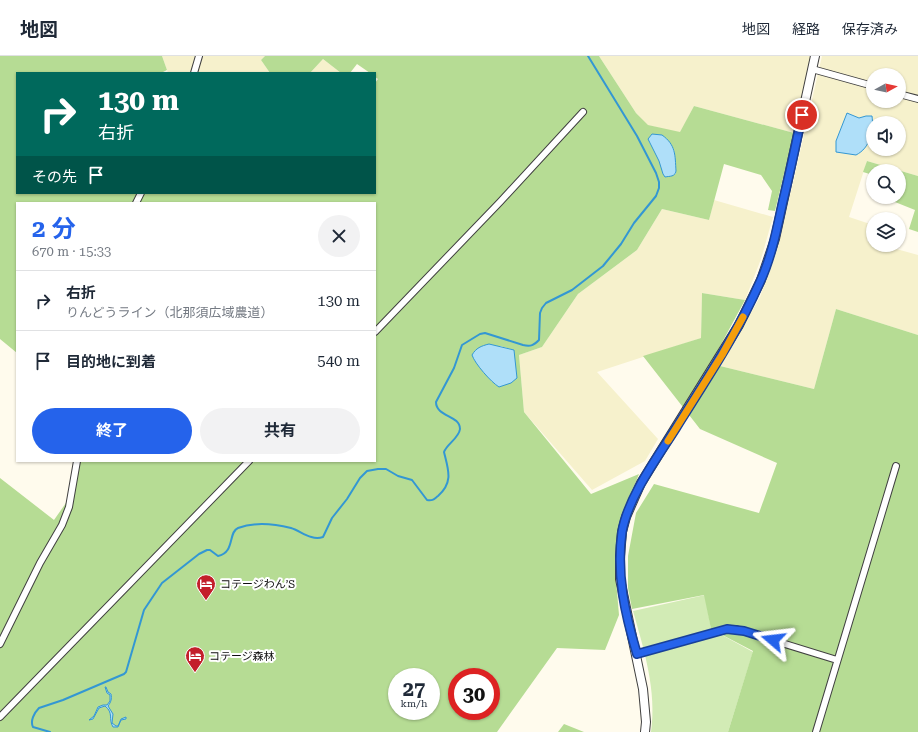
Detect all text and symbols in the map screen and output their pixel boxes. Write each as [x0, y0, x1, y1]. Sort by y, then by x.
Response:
text: 地図 [20, 18, 58, 41]
text: 地図 [742, 21, 770, 37]
text: 経路 [792, 21, 820, 37]
text: 保存済み [842, 21, 898, 37]
north arrow [866, 68, 906, 108]
map controls [866, 68, 906, 252]
text: 130 m [98, 84, 179, 117]
icon: right [32, 88, 84, 140]
pin [785, 98, 819, 132]
icon: arrive [791, 104, 813, 126]
button: sound [866, 116, 906, 156]
text: 右折 [98, 122, 134, 143]
icon: arrive [85, 164, 107, 186]
button: search [866, 164, 906, 204]
text: その先 [32, 168, 77, 186]
button: layers [866, 212, 906, 252]
text: 2 分 [32, 215, 76, 243]
button: close [318, 215, 360, 257]
text: 670 m · 15:33 [32, 244, 111, 259]
text: 右折 [66, 284, 96, 302]
icon: right [32, 290, 54, 312]
text: 130 m [317, 292, 360, 310]
text: りんどうライン（北那須広域農道） [66, 305, 274, 320]
icon: arrive [32, 350, 54, 372]
text: 540 m [317, 352, 360, 370]
text: 目的地に到着 [66, 353, 156, 371]
button: 終了 [32, 408, 192, 454]
button: 共有 [200, 408, 360, 454]
hotel icon: コテージわん’S [195, 573, 217, 601]
place label: コテージわん’S [220, 578, 295, 591]
position arrow [752, 619, 794, 661]
hotel icon: コテージ森林 [184, 645, 206, 673]
place label: コテージ森林 [209, 650, 275, 663]
speed limit sign: 30 [448, 668, 500, 720]
text: 27 [403, 677, 425, 701]
text: km/h [401, 698, 427, 709]

